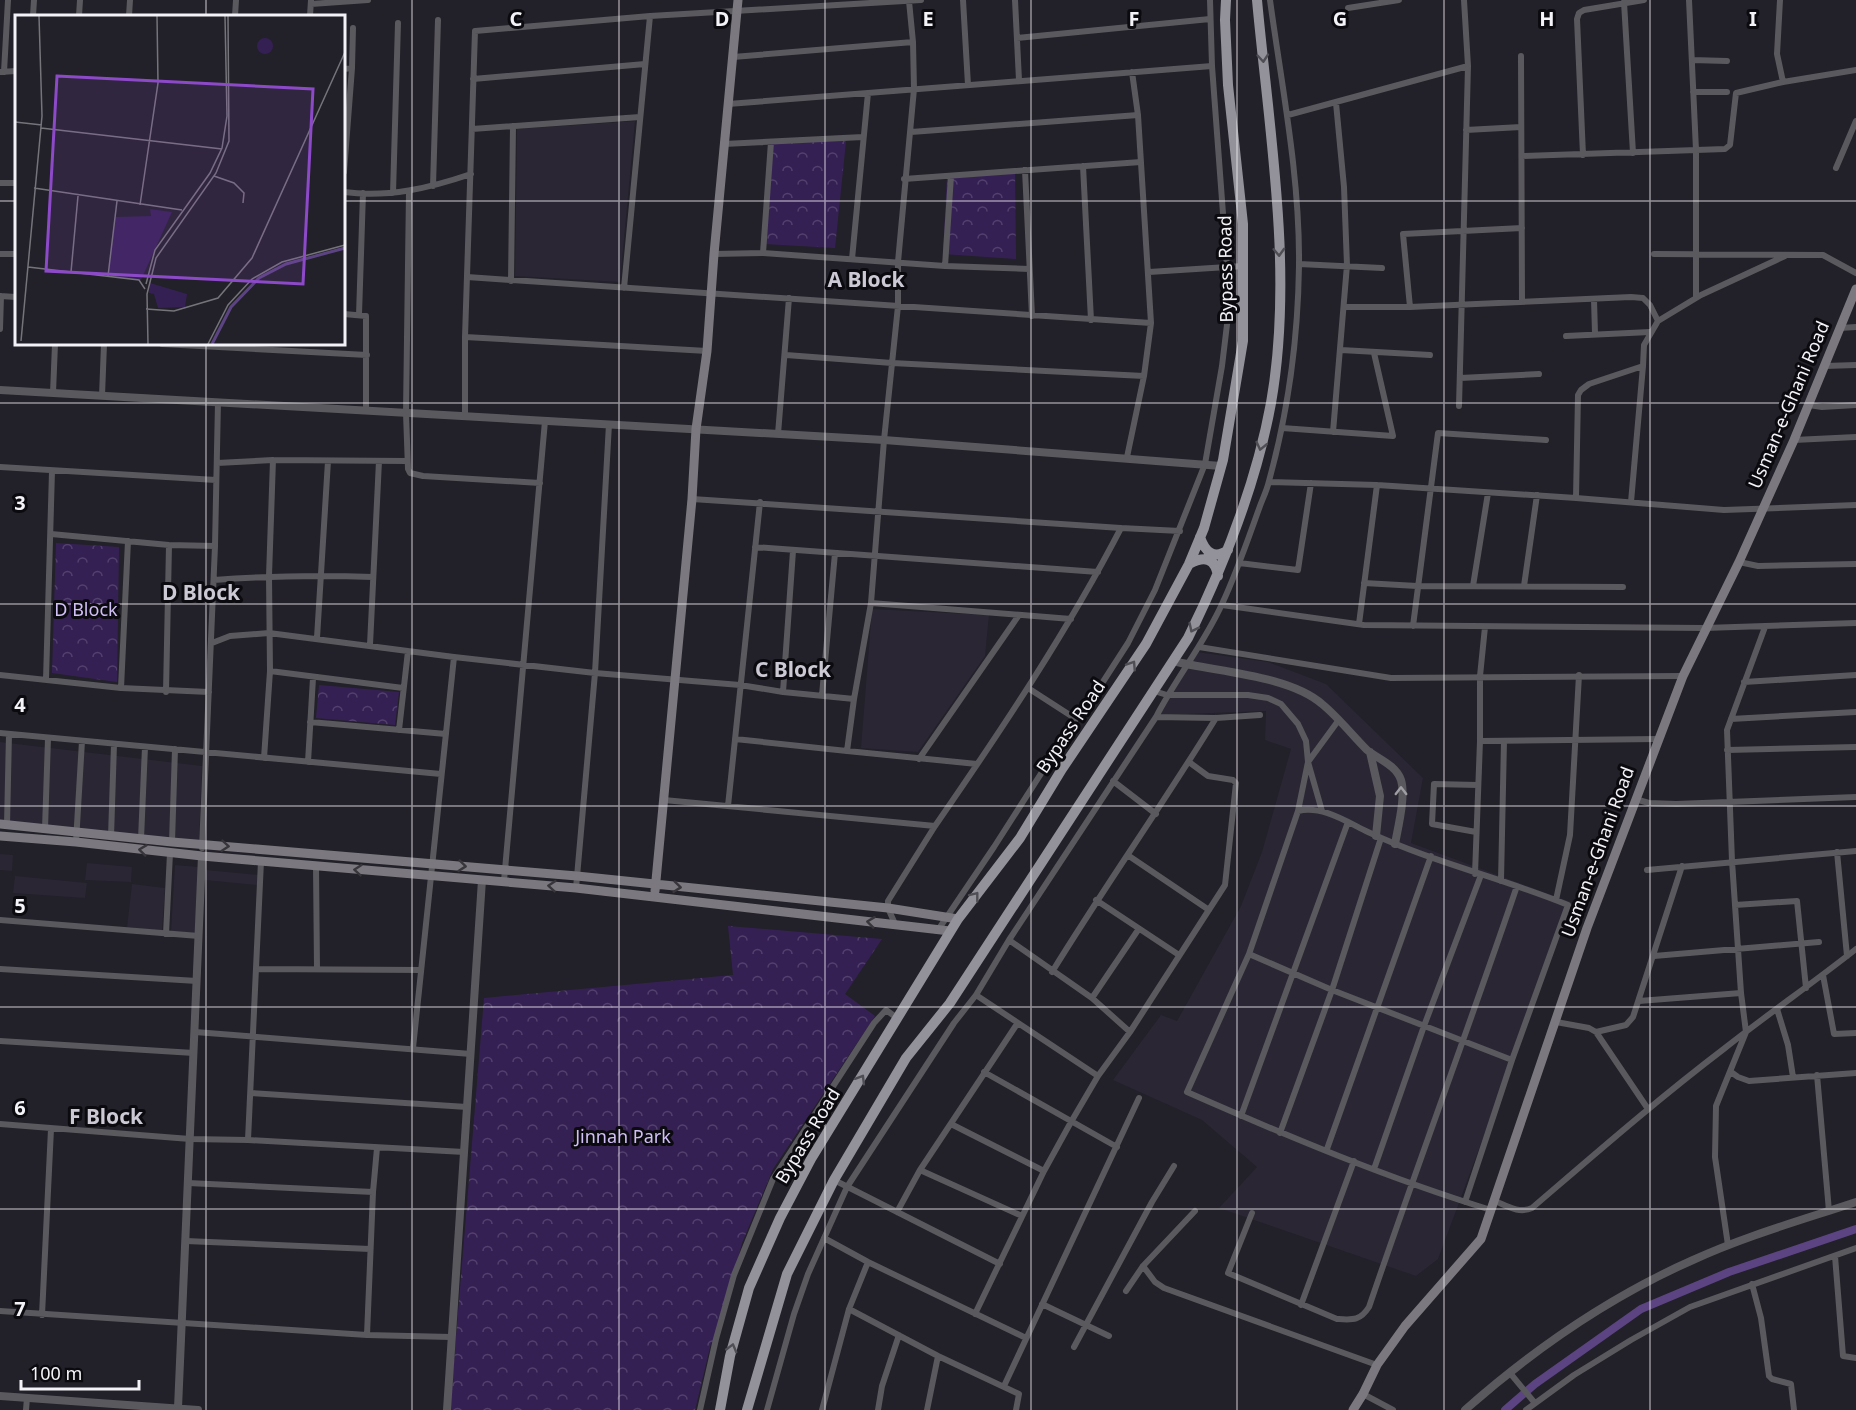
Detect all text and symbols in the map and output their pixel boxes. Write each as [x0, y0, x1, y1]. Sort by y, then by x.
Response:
text: C [510, 5, 523, 32]
text: D [715, 5, 729, 32]
text: E [922, 5, 934, 32]
text: F [1129, 5, 1139, 32]
text: G [1333, 5, 1347, 32]
text: H [1539, 5, 1555, 32]
text: I [1749, 5, 1757, 32]
inset map [15, 15, 345, 345]
one-way arrow [1256, 54, 1269, 63]
street label: Bypass Road [1212, 215, 1238, 323]
one-way arrow [1273, 248, 1286, 257]
district label: A Block [827, 265, 906, 293]
street label: Usman-e-Ghani Road [1742, 317, 1834, 492]
one-way arrow [1255, 441, 1268, 451]
text: 3 [14, 489, 26, 516]
district label: D Block [162, 578, 241, 606]
park label: D Block [54, 597, 118, 621]
one-way arrow [1189, 622, 1200, 633]
district label: C Block [755, 655, 832, 683]
one-way arrow [1125, 661, 1136, 672]
street label: Bypass Road [1030, 675, 1110, 778]
text: 4 [14, 691, 26, 718]
street label: Usman-e-Ghani Road [1555, 763, 1639, 940]
one-way arrow [1395, 786, 1407, 795]
one-way arrow [221, 839, 230, 852]
one-way arrow [138, 844, 147, 856]
one-way arrow [457, 859, 466, 872]
one-way arrow [353, 864, 362, 877]
one-way arrow [548, 880, 557, 893]
one-way arrow [672, 880, 681, 893]
text: 5 [14, 892, 26, 919]
one-way arrow [968, 892, 979, 903]
one-way arrow [866, 916, 876, 928]
one-way arrow [854, 1075, 865, 1085]
street label: Bypass Road [769, 1083, 845, 1188]
text: 6 [14, 1094, 26, 1121]
district label: F Block [69, 1102, 144, 1130]
park label: Jinnah Park [573, 1124, 671, 1148]
text: 7 [14, 1295, 26, 1322]
one-way arrow [725, 1343, 737, 1354]
scale bar [21, 1353, 140, 1391]
text: 100 m [30, 1361, 82, 1385]

